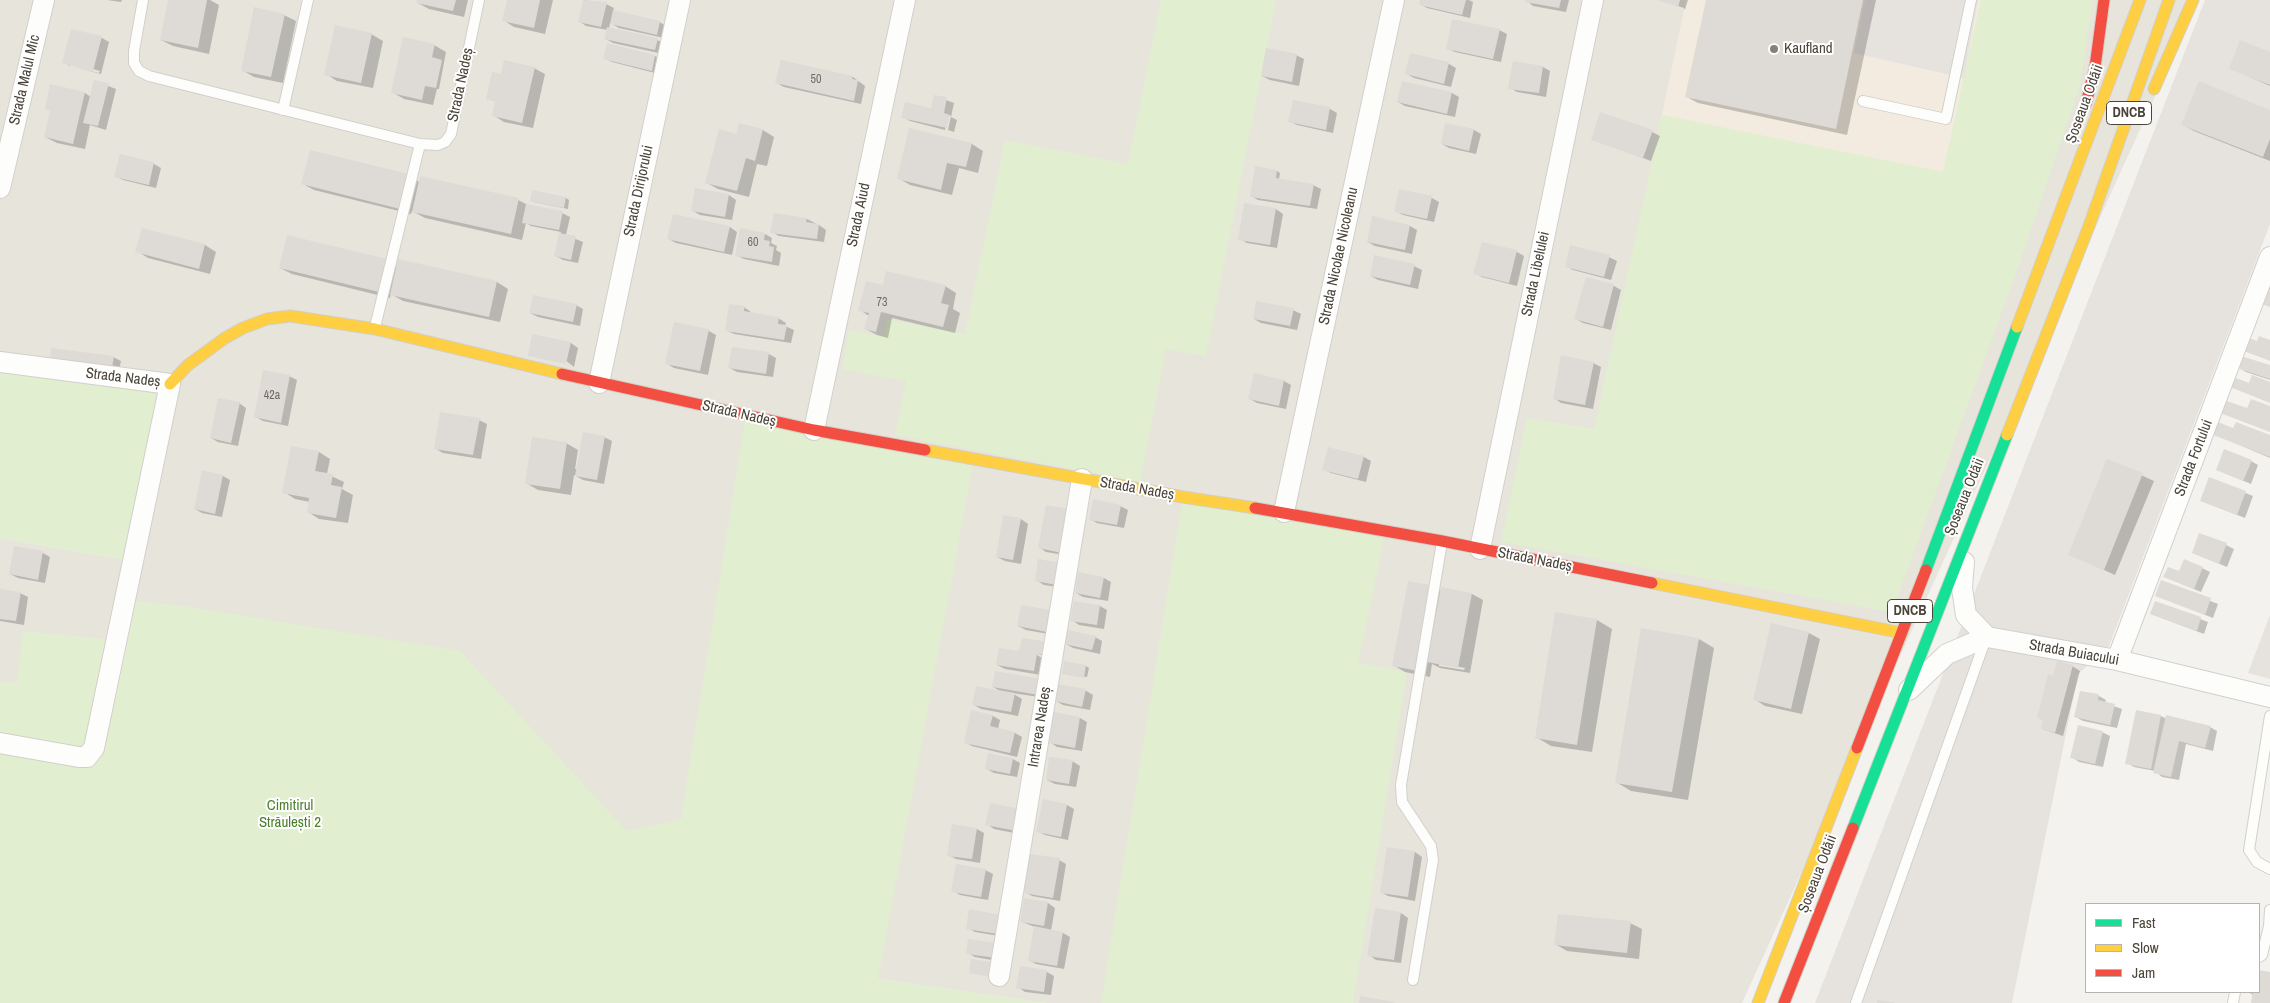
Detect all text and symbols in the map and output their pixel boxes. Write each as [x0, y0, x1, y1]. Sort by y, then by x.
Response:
street label: Strada Malul Mic [6, 33, 44, 127]
place label: Kaufland [1784, 40, 1833, 58]
marker: Kaufland [1768, 43, 1780, 55]
street label: Strada Nadeș [444, 46, 478, 124]
street label: Șoseaua Odăii [2063, 62, 2107, 146]
house number: 50 [811, 73, 821, 87]
road number: DNCB [2106, 102, 2152, 125]
street label: Strada Dirijorului [621, 144, 657, 238]
street label: Strada Aiud [843, 181, 875, 249]
street label: Strada Nicolae Nicoleanu [1316, 186, 1362, 326]
street label: Strada Libelulei [1518, 230, 1554, 318]
house number: 60 [748, 236, 758, 250]
house number: 73 [877, 296, 887, 310]
street label: Strada Nadeș [85, 364, 161, 392]
house number: 42a [264, 389, 280, 403]
street label: Strada Nadeș [700, 397, 778, 431]
street label: Strada Fortului [2171, 417, 2217, 499]
street label: Șoseaua Odăii [1941, 456, 1989, 538]
street label: Strada Nadeș [1098, 474, 1176, 504]
street label: Strada Nadeș [1496, 544, 1574, 576]
road number: DNCB [1888, 600, 1932, 622]
street label: Strada Buiacului [2028, 636, 2120, 670]
street label: Intrarea Nadeș [1025, 685, 1055, 769]
park label: Cimitirul Străulești 2 [259, 797, 321, 832]
street label: Șoseaua Odăii [1795, 832, 1841, 916]
legend [2085, 903, 2260, 993]
text: Fast [2132, 912, 2155, 933]
text: Slow [2132, 937, 2159, 958]
text: Jam [2132, 962, 2155, 983]

